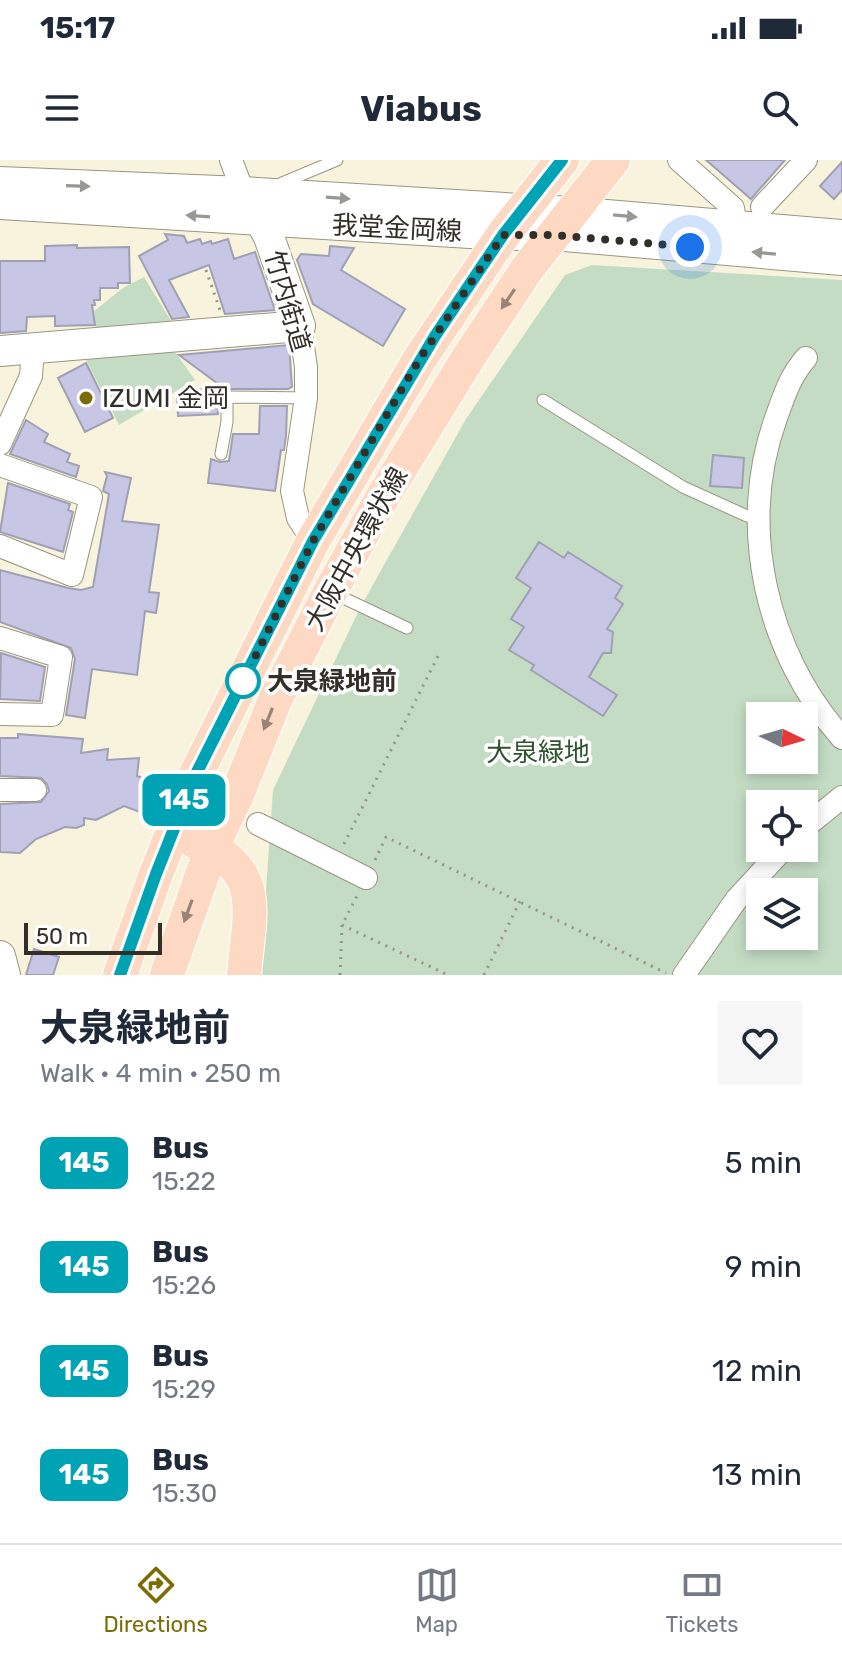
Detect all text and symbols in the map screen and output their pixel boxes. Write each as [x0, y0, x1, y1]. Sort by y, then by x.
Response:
text: 15:17 [40, 10, 115, 46]
icon: menu [40, 86, 84, 130]
icon: search [758, 86, 802, 130]
text: Viabus [360, 87, 482, 130]
one-way arrow [66, 179, 91, 192]
one-way arrow [326, 192, 351, 205]
one-way arrow [185, 210, 210, 223]
street label: 我堂金岡線 [331, 210, 463, 247]
one-way arrow [613, 210, 638, 223]
your location [670, 227, 710, 267]
one-way arrow [751, 246, 776, 259]
street label: 竹内街道 [258, 247, 317, 355]
one-way arrow [501, 288, 515, 310]
place label: IZUMI 金岡 [102, 383, 229, 414]
marker: IZUMI 金岡 [77, 389, 95, 407]
street label: 大阪中央環状線 [299, 462, 414, 636]
marker: 大泉緑地前 [226, 664, 260, 698]
place label: 大泉緑地前 [267, 666, 397, 697]
north arrow [746, 702, 818, 774]
map controls [746, 702, 818, 950]
one-way arrow [261, 707, 274, 731]
park label: 大泉緑地 [486, 737, 590, 768]
line badge: 145 [138, 774, 230, 826]
text: 145 [158, 783, 210, 816]
button: locate [746, 790, 818, 862]
button: layers [746, 878, 818, 950]
one-way arrow [181, 899, 194, 923]
scale bar [24, 919, 162, 955]
text: 50 m [36, 923, 88, 950]
button: heart [718, 1001, 802, 1085]
text: 大泉緑地前 [40, 1005, 230, 1051]
text: Walk · 4 min · 250 m [40, 1058, 281, 1089]
text: Bus [152, 1130, 209, 1166]
text: 5 min [725, 1145, 802, 1181]
text: 145 [58, 1146, 110, 1179]
text: 15:22 [152, 1166, 216, 1197]
text: Bus [152, 1234, 209, 1270]
text: 9 min [725, 1249, 802, 1285]
text: 145 [58, 1250, 110, 1283]
text: 15:26 [152, 1270, 216, 1301]
text: Bus [152, 1338, 209, 1374]
text: 12 min [712, 1353, 802, 1389]
text: 145 [58, 1354, 110, 1387]
text: 15:29 [152, 1374, 216, 1405]
text: Bus [152, 1442, 209, 1478]
text: 13 min [712, 1457, 802, 1493]
text: 145 [58, 1458, 110, 1491]
text: 15:30 [152, 1478, 217, 1509]
tab: Directions [103, 1563, 208, 1638]
tab: Map [415, 1563, 459, 1638]
tab: Tickets [666, 1563, 739, 1638]

